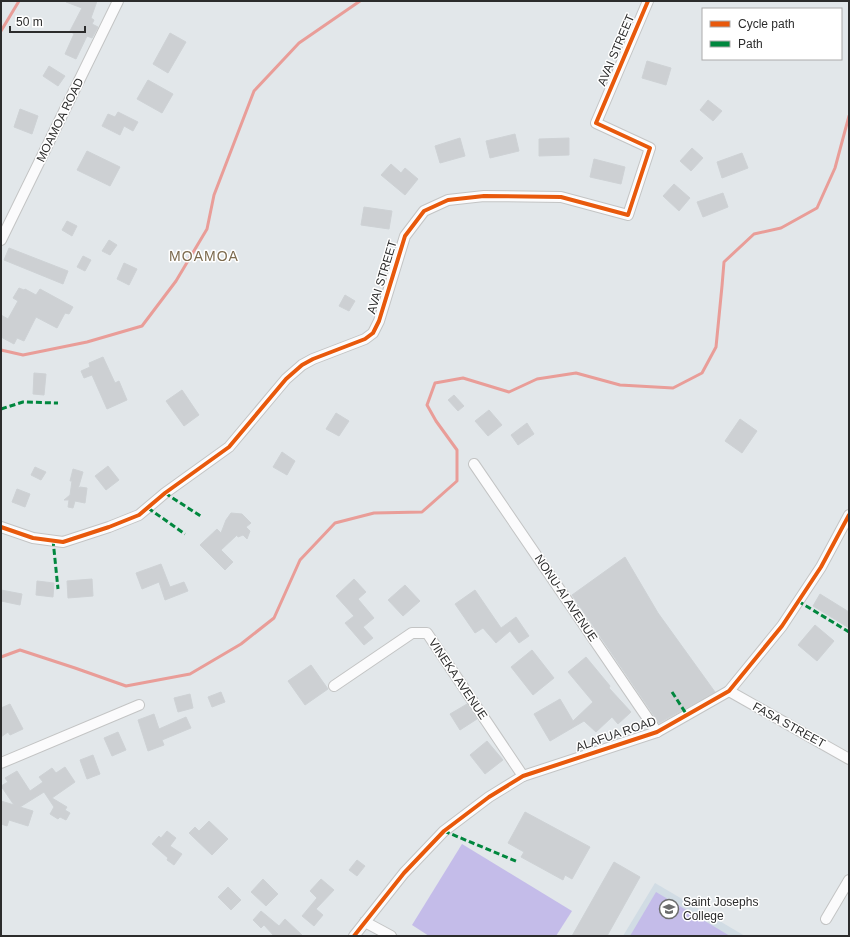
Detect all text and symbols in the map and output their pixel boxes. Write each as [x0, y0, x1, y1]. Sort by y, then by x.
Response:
scale bar [10, 8, 85, 34]
legend [702, 8, 842, 60]
street label: AVAI STREET [595, 12, 638, 88]
text: 50 m [16, 15, 43, 29]
text: Cycle path [738, 17, 795, 31]
text: Path [738, 37, 763, 51]
street label: MOAMOA ROAD [34, 75, 87, 164]
street label: AVAI STREET [364, 238, 400, 316]
district label: MOAMOA [169, 248, 239, 264]
street label: NONU-AI AVENUE [532, 552, 600, 644]
street label: VINEKA AVENUE [426, 636, 490, 722]
street label: FASA STREET [750, 699, 828, 751]
street label: ALAFUA ROAD [574, 714, 658, 754]
place label: Saint Josephs College [683, 895, 758, 923]
school or university icon: Saint Josephs College [658, 898, 680, 920]

